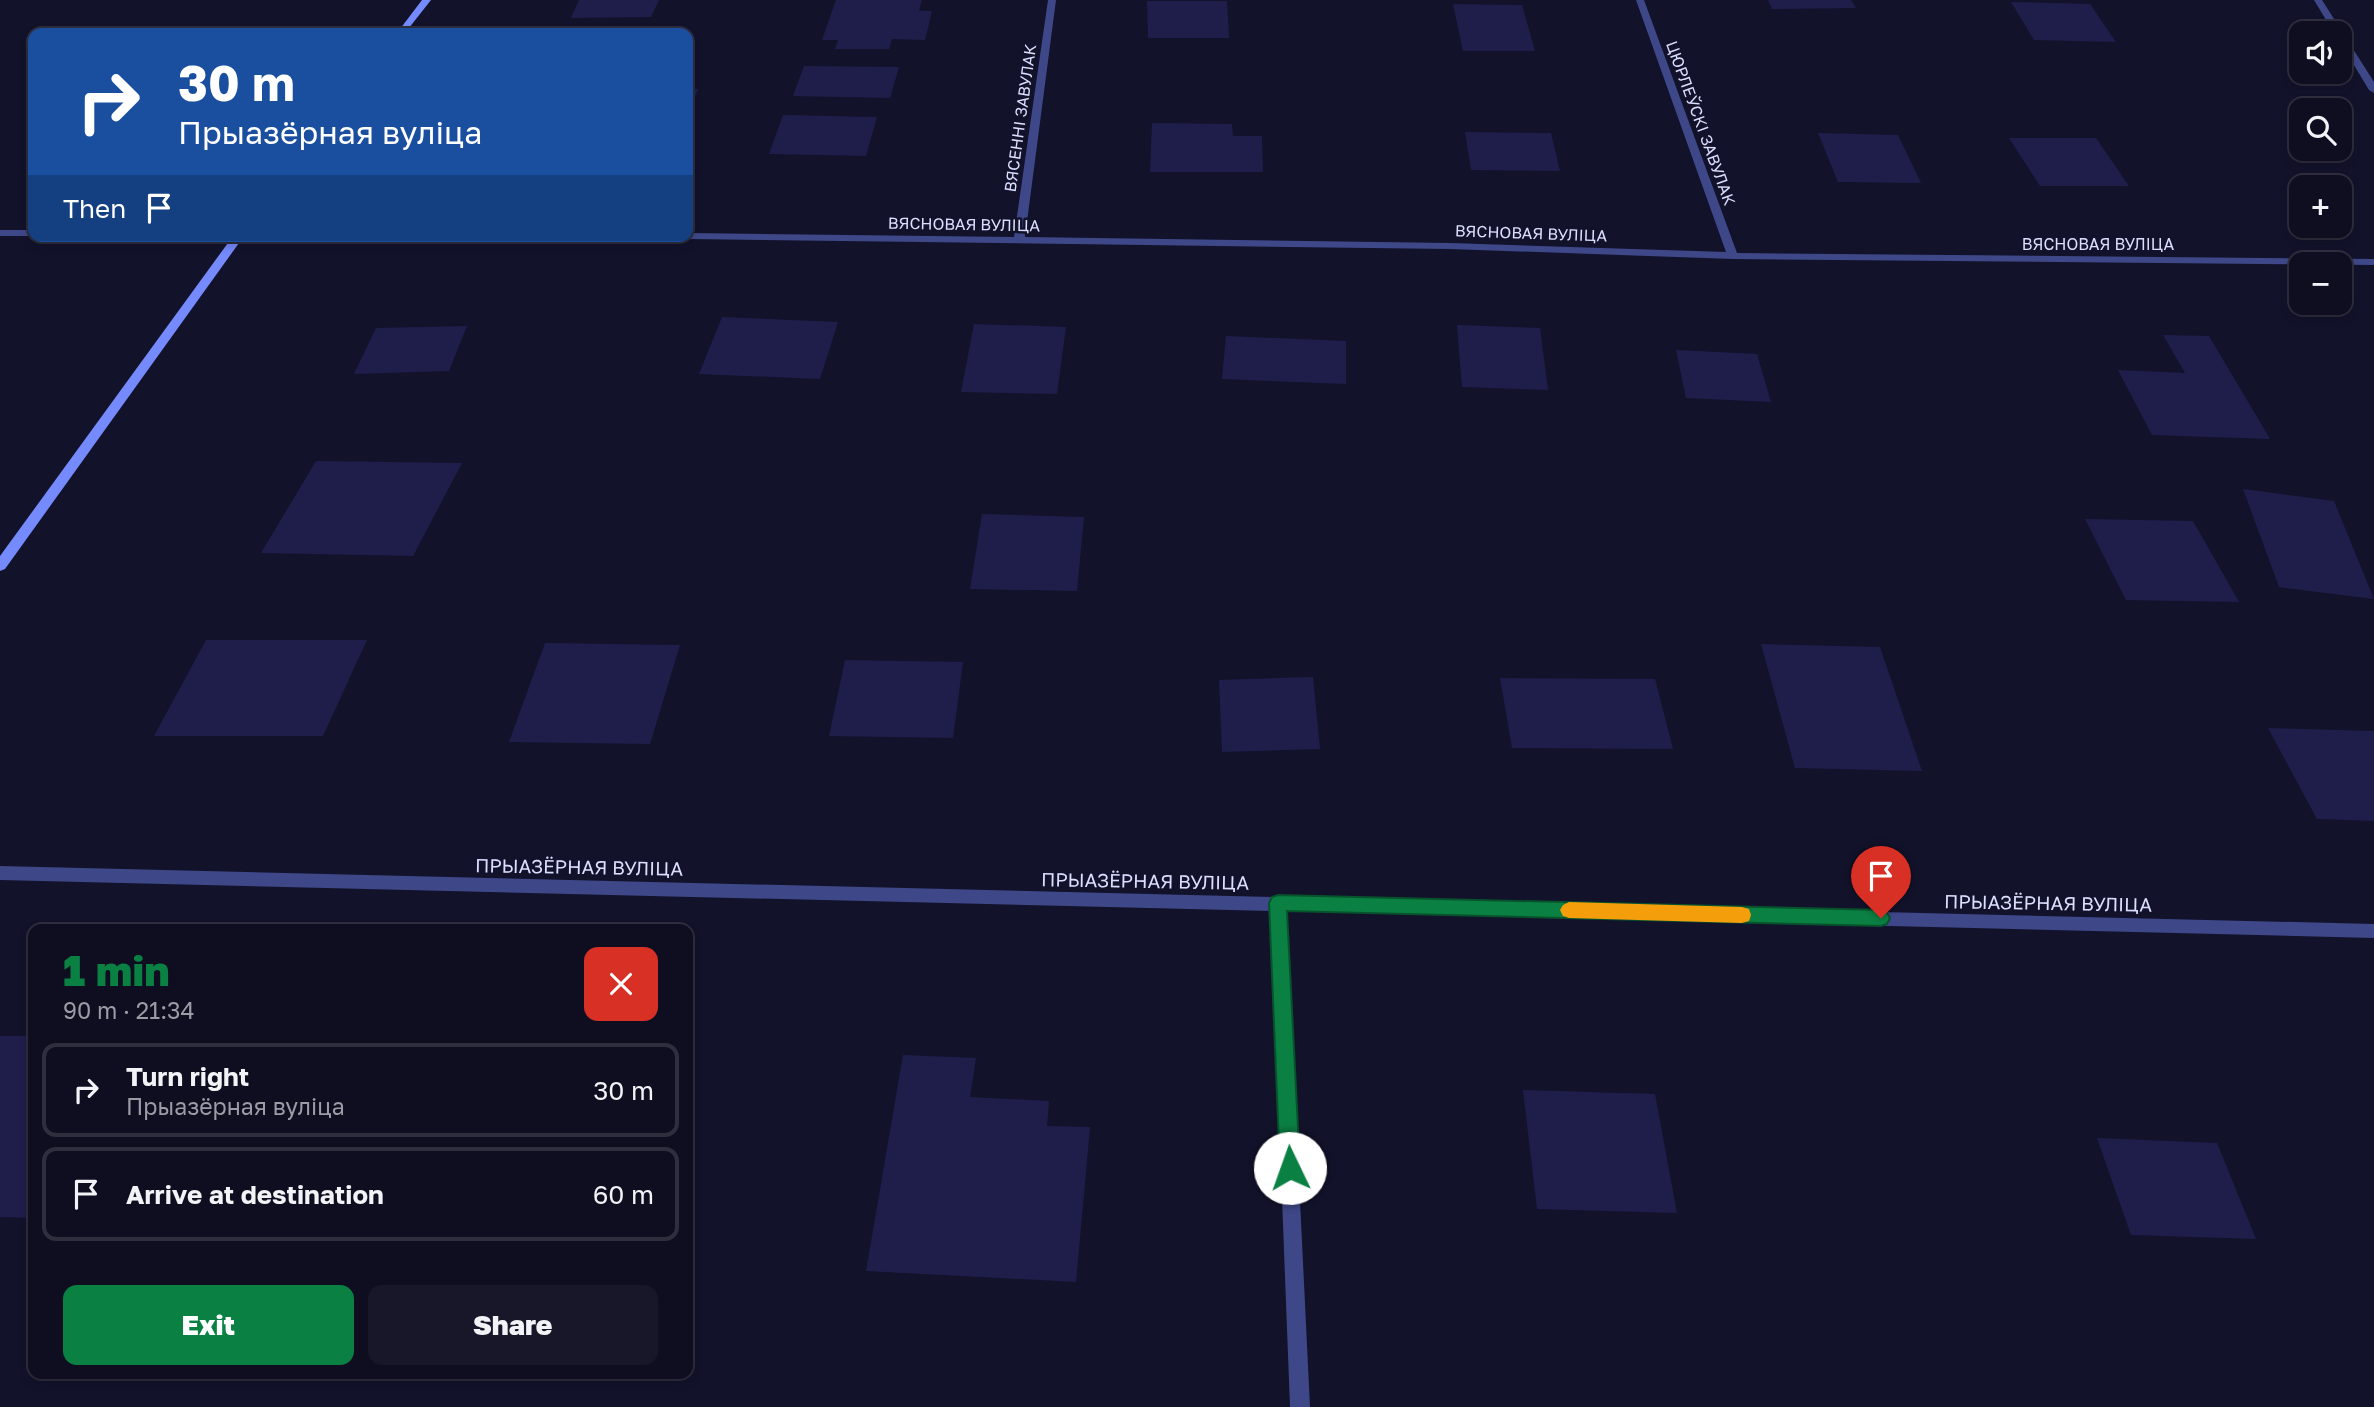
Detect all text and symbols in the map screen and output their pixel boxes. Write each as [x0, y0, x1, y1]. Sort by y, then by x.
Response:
map controls [2289, 21, 2352, 315]
button: sound [2289, 21, 2352, 84]
street label: ЦЮРЛЕЎСКІ ЗАВУЛАК [1662, 38, 1740, 208]
street label: ВЯСЕННІ ЗАВУЛАК [1000, 43, 1040, 193]
text: 30 m [178, 53, 295, 112]
icon: right [63, 56, 154, 147]
button: search [2289, 98, 2352, 161]
text: Прыазёрная вуліца [178, 113, 482, 151]
button: + [2289, 175, 2352, 238]
icon: arrive [140, 189, 178, 227]
text: Then [63, 193, 126, 224]
street label: ВЯСНОВАЯ ВУЛІЦА [888, 213, 1041, 235]
street label: ВЯСНОВАЯ ВУЛІЦА [1455, 220, 1608, 246]
street label: ВЯСНОВАЯ ВУЛІЦА [2022, 234, 2174, 254]
button: − [2289, 252, 2352, 315]
pin [1851, 846, 1911, 918]
street label: ПРЫАЗЁРНАЯ ВУЛІЦА [475, 853, 683, 880]
icon: arrive [1862, 857, 1900, 895]
street label: ПРЫАЗЁРНАЯ ВУЛІЦА [1041, 867, 1249, 894]
street label: ПРЫАЗЁРНАЯ ВУЛІЦА [1944, 889, 2152, 916]
text: 1 min [63, 945, 170, 995]
button: close [584, 947, 658, 1021]
text: 90 m · 21:34 [63, 996, 195, 1024]
text: Turn right [126, 1061, 249, 1092]
icon: right [67, 1071, 105, 1109]
text: 30 m [593, 1075, 654, 1106]
text: Прыазёрная вуліца [126, 1092, 345, 1120]
position arrow [1253, 1131, 1327, 1205]
icon: arrive [67, 1175, 105, 1213]
text: Arrive at destination [126, 1179, 384, 1210]
text: 60 m [593, 1179, 654, 1210]
button: Exit [63, 1285, 354, 1365]
button: Share [368, 1285, 658, 1365]

